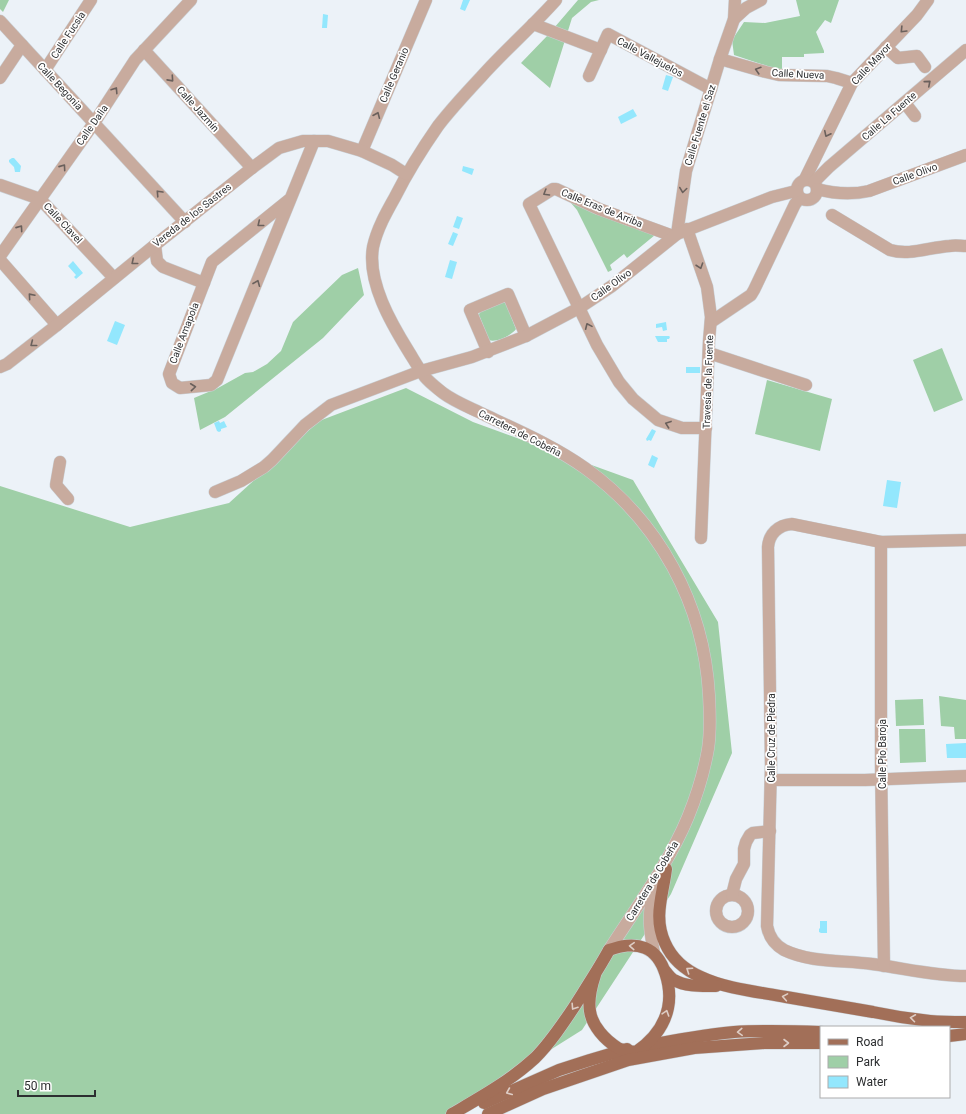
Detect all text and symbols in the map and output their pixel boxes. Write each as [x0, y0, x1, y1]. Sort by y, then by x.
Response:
street label: Calle Fucsia [49, 9, 87, 61]
one-way arrow [900, 25, 908, 33]
street label: Calle Vallejuelos [615, 35, 685, 79]
street label: Calle Mayor [849, 41, 893, 87]
street label: Calle Geranio [377, 45, 411, 104]
street label: Calle Begonia [35, 60, 85, 112]
one-way arrow [755, 66, 762, 75]
street label: Calle Nueva [771, 67, 825, 81]
one-way arrow [166, 74, 173, 82]
one-way arrow [923, 81, 930, 88]
street label: Calle Fuente el Saz [682, 83, 718, 167]
street label: Calle Jazmín [175, 84, 221, 134]
one-way arrow [110, 88, 117, 95]
street label: Calle La Fuente [860, 89, 918, 143]
street label: Calle Dalia [74, 103, 110, 147]
one-way arrow [373, 111, 381, 118]
one-way arrow [824, 129, 832, 137]
street label: Calle Olivo [891, 161, 939, 187]
one-way arrow [58, 164, 66, 171]
street label: Vereda de los Sastres [151, 181, 233, 249]
street label: Calle Eras de Arriba [560, 187, 644, 229]
one-way arrow [679, 187, 688, 193]
one-way arrow [543, 189, 550, 196]
one-way arrow [156, 190, 163, 198]
street label: Calle Clavel [41, 200, 85, 246]
one-way arrow [257, 219, 264, 226]
one-way arrow [15, 225, 23, 232]
one-way arrow [131, 258, 139, 265]
one-way arrow [695, 263, 704, 270]
street label: Calle Olivo [589, 267, 633, 303]
one-way arrow [252, 280, 260, 287]
one-way arrow [28, 293, 36, 301]
street label: Calle Amapola [167, 301, 201, 365]
one-way arrow [585, 322, 593, 330]
street label: Travesía de la Fuente [701, 335, 715, 429]
one-way arrow [30, 339, 37, 346]
one-way arrow [190, 383, 196, 392]
street label: Carretera de Cobeña [477, 407, 563, 459]
one-way arrow [664, 420, 671, 429]
street label: Calle Cruz de Piedra [766, 693, 777, 783]
street label: Calle Pío Baroja [877, 719, 888, 789]
street label: Carretera de Cobeña [624, 839, 680, 923]
one-way arrow [629, 941, 635, 950]
one-way arrow [686, 968, 693, 975]
one-way arrow [782, 993, 788, 1001]
one-way arrow [571, 1003, 578, 1010]
one-way arrow [661, 1009, 670, 1016]
one-way arrow [910, 1014, 916, 1023]
legend [820, 1026, 950, 1098]
one-way arrow [737, 1028, 743, 1036]
text: Road [856, 1035, 884, 1049]
one-way arrow [783, 1039, 789, 1047]
text: Park [856, 1055, 881, 1069]
scale bar [18, 1072, 95, 1098]
text: Water [856, 1075, 887, 1089]
text: 50 m [24, 1079, 51, 1093]
one-way arrow [505, 1087, 513, 1095]

